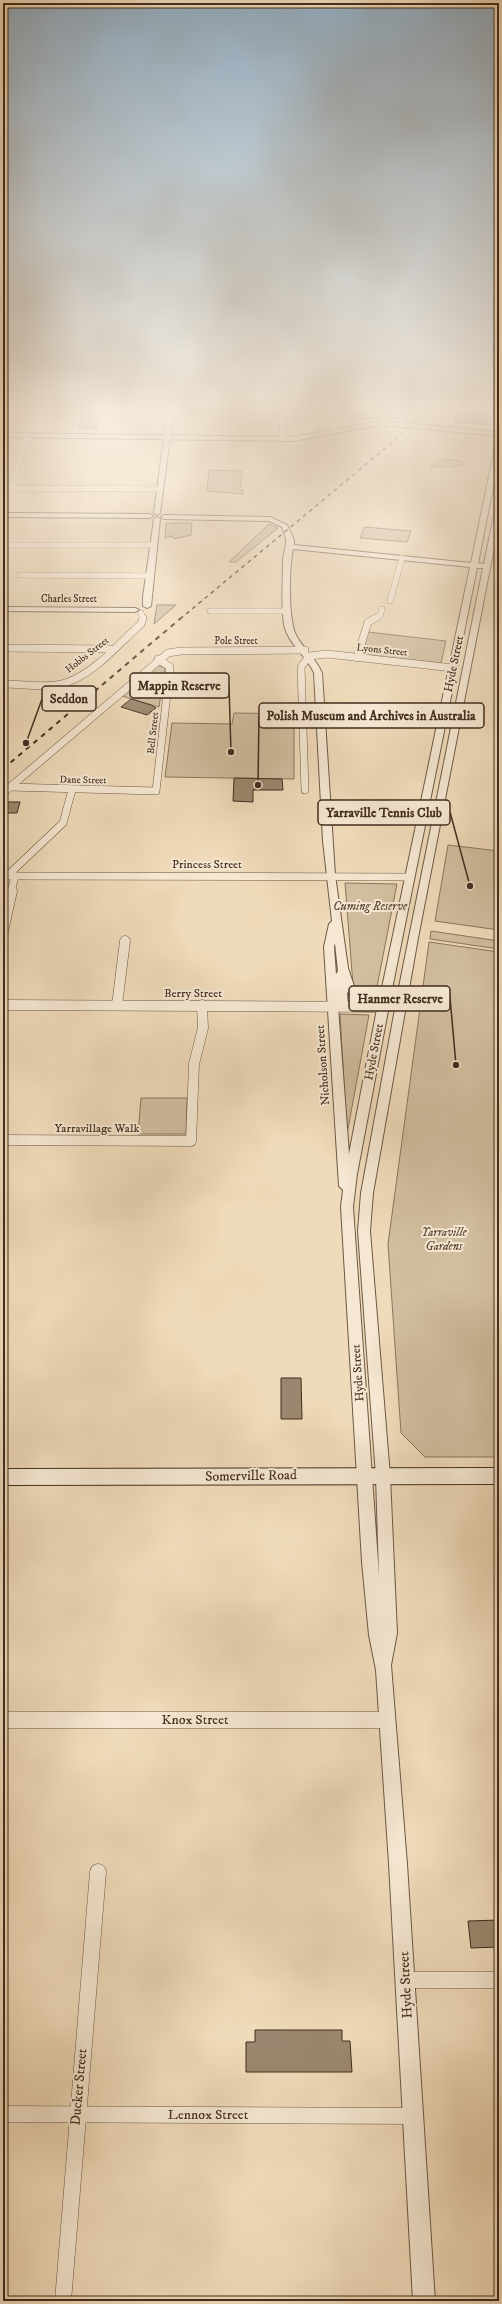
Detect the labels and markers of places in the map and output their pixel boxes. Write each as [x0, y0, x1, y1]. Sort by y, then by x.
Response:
callout: Mappin Reserve [130, 673, 229, 698]
callout: Seddon [42, 686, 96, 711]
callout: Polish Museum and Archives in Australia [259, 703, 484, 728]
callout: Yarraville Tennis Club [318, 800, 450, 825]
callout: Hanmer Reserve [349, 986, 450, 1011]

